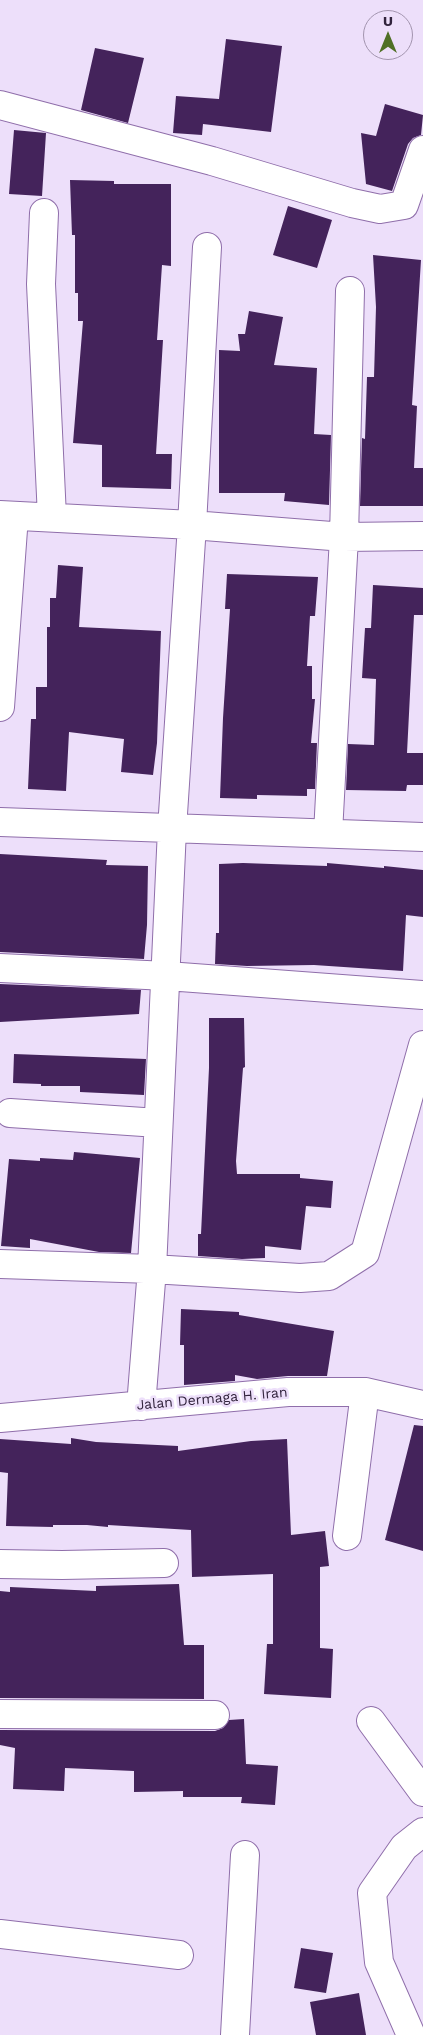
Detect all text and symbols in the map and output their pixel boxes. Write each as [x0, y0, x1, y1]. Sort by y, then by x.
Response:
north arrow [363, 10, 413, 60]
text: U [383, 13, 393, 29]
street label: Jalan Dermaga H. Iran [136, 1384, 288, 1414]

